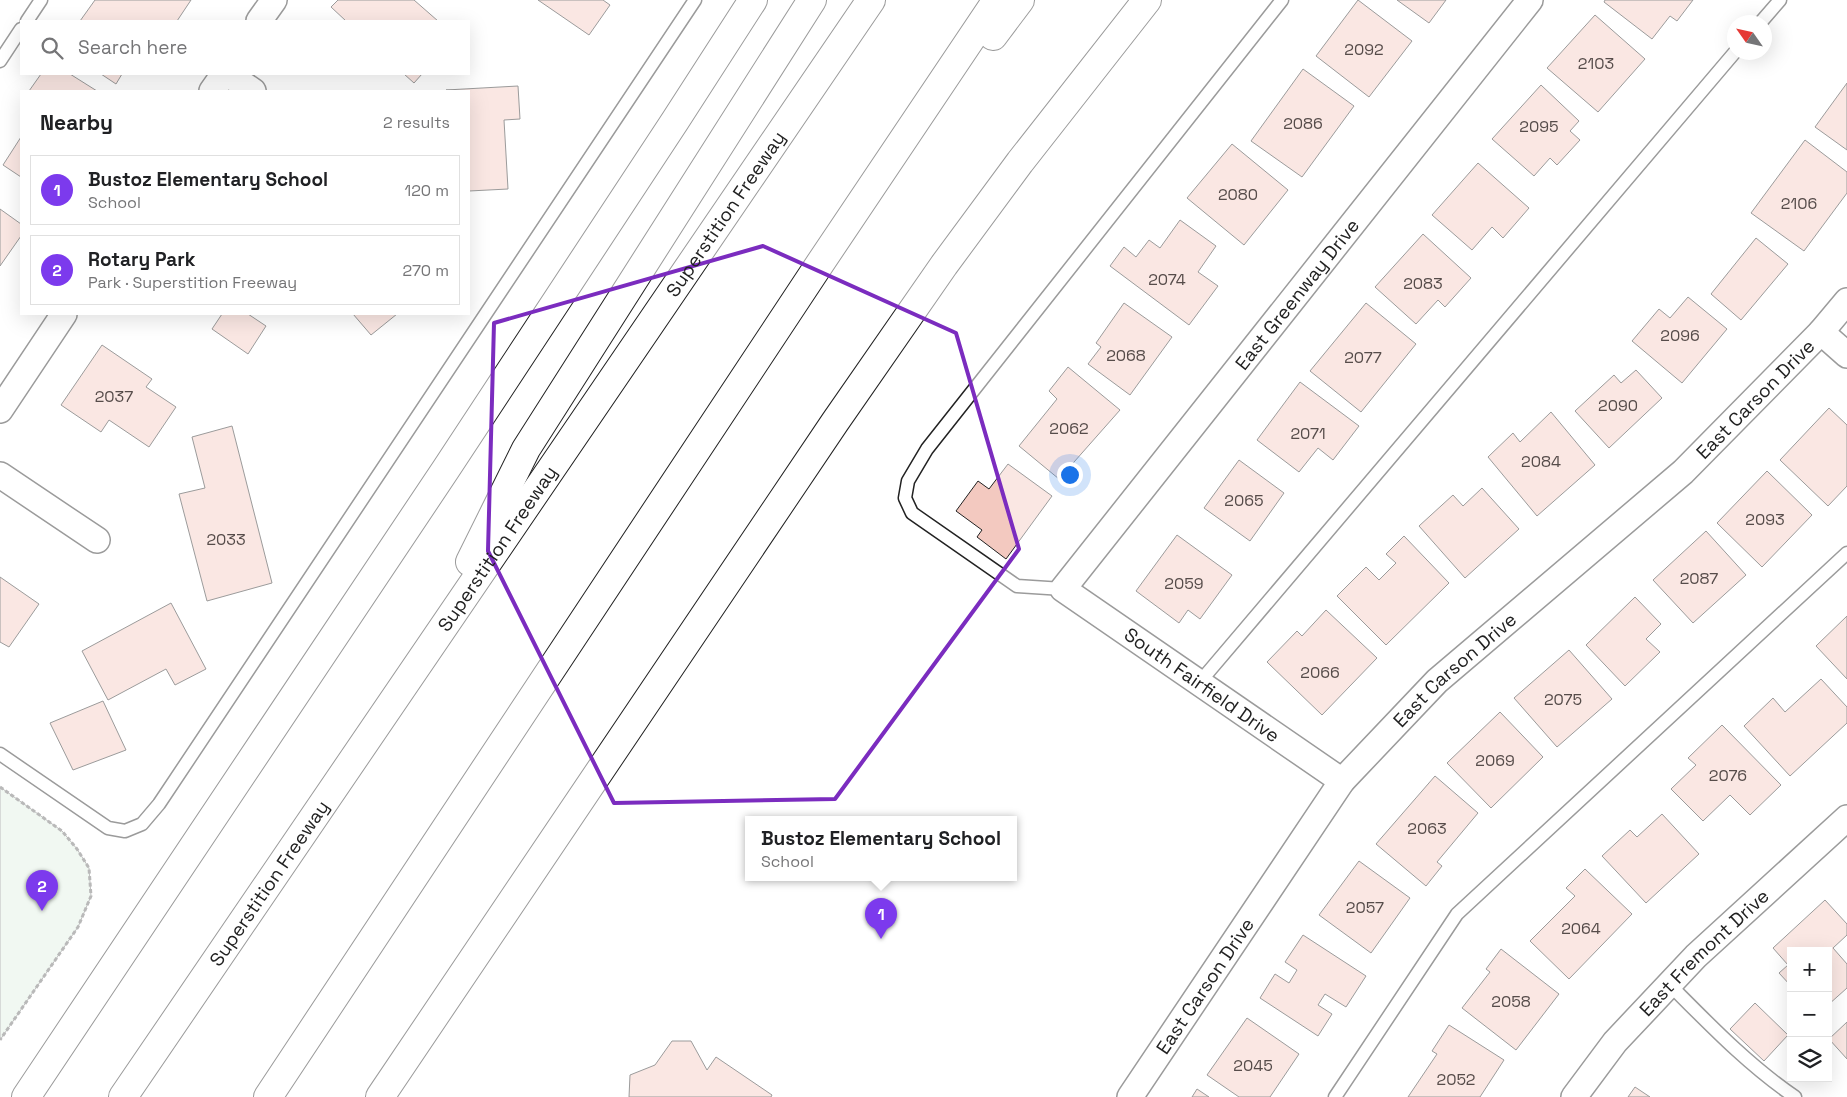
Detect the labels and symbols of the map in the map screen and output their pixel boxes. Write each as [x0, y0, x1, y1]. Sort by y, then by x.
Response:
north arrow [1727, 15, 1772, 60]
house number: 2092 [1344, 39, 1384, 60]
house number: 2103 [1578, 53, 1614, 74]
house number: 2086 [1283, 113, 1323, 134]
house number: 2095 [1519, 116, 1559, 137]
street label: Superstition Freeway [660, 126, 791, 302]
house number: 2080 [1218, 184, 1258, 205]
house number: 2106 [1781, 193, 1817, 214]
street label: East Greenway Drive [1229, 213, 1364, 375]
house number: 2074 [1148, 269, 1186, 290]
house number: 2083 [1403, 273, 1443, 294]
house number: 2096 [1660, 325, 1700, 346]
street label: East Carson Drive [1690, 333, 1820, 464]
house number: 2068 [1106, 345, 1146, 366]
house number: 2077 [1344, 347, 1382, 368]
house number: 2037 [95, 386, 133, 407]
house number: 2090 [1598, 395, 1638, 416]
house number: 2062 [1049, 418, 1089, 439]
house number: 2071 [1290, 423, 1326, 444]
house number: 2084 [1521, 451, 1561, 472]
street label: Superstition Freeway [432, 461, 562, 636]
your location [1057, 462, 1083, 488]
house number: 2065 [1224, 490, 1264, 511]
house number: 2093 [1745, 509, 1785, 530]
house number: 2033 [206, 529, 246, 550]
house number: 2087 [1680, 568, 1718, 589]
house number: 2059 [1164, 573, 1204, 594]
street label: East Carson Drive [1387, 607, 1521, 732]
street label: South Fairfield Drive [1119, 622, 1285, 748]
house number: 2066 [1300, 662, 1340, 683]
house number: 2075 [1544, 689, 1582, 710]
house number: 2069 [1475, 750, 1515, 771]
house number: 2076 [1709, 765, 1747, 786]
street label: Superstition Freeway [204, 795, 334, 971]
house number: 2063 [1407, 818, 1447, 839]
pin: 2 [26, 870, 58, 911]
street label: East Fremont Drive [1634, 883, 1774, 1021]
house number: 2057 [1346, 897, 1384, 918]
pin: 1 [865, 898, 897, 939]
street label: East Carson Drive [1150, 913, 1259, 1059]
house number: 2064 [1561, 918, 1601, 939]
house number: 2058 [1491, 991, 1531, 1012]
house number: 2045 [1233, 1055, 1273, 1076]
house number: 2052 [1436, 1069, 1476, 1090]

